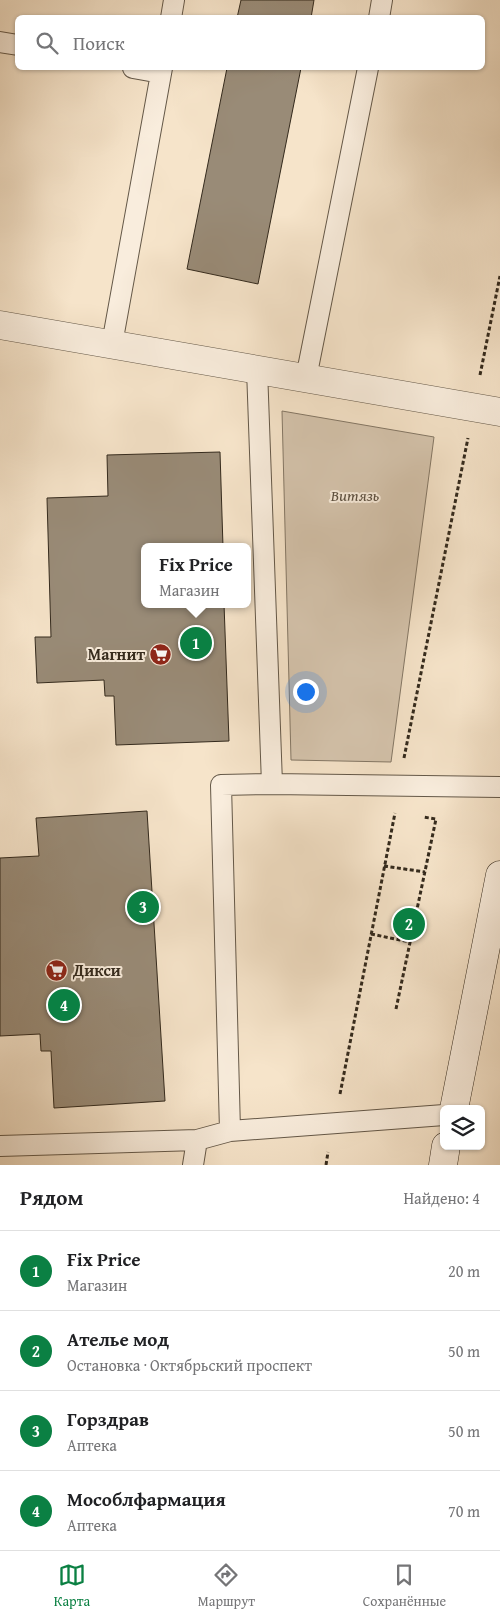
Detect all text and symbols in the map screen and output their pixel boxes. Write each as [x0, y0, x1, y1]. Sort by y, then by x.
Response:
search box [15, 15, 485, 70]
icon: search [33, 29, 61, 57]
text: Поиск [73, 29, 125, 57]
park label: Витязь [330, 483, 380, 507]
popup [141, 543, 251, 608]
text: Fix Price [159, 550, 233, 578]
text: Магазин [159, 578, 219, 602]
pin: 1 [180, 624, 212, 662]
place label: Магнит [88, 642, 145, 666]
supermarket icon: Магнит [149, 642, 173, 666]
your location [293, 679, 319, 705]
pin: 3 [127, 888, 159, 926]
pin: 2 [393, 905, 425, 943]
supermarket icon: Дикси [45, 958, 69, 982]
place label: Дикси [72, 958, 121, 982]
pin: 4 [48, 986, 80, 1024]
map controls [440, 1105, 485, 1150]
button: layers [440, 1105, 485, 1150]
text: Рядом [20, 1182, 83, 1213]
text: Найдено: 4 [403, 1186, 480, 1210]
text: Fix Price [67, 1245, 141, 1273]
text: 1 [32, 1259, 40, 1283]
text: 20 m [448, 1259, 480, 1283]
text: Магазин [67, 1273, 127, 1297]
text: Ателье мод [67, 1325, 169, 1353]
text: 2 [32, 1339, 40, 1363]
text: 50 m [448, 1339, 480, 1363]
text: Остановка · Октябрьский проспект [67, 1353, 312, 1377]
text: Горздрав [67, 1405, 149, 1433]
text: 3 [32, 1419, 40, 1443]
text: 50 m [448, 1419, 480, 1443]
text: Аптека [67, 1433, 117, 1457]
text: Мособлфармация [67, 1485, 226, 1513]
text: 4 [32, 1499, 40, 1523]
text: 70 m [448, 1499, 480, 1523]
text: Аптека [67, 1513, 117, 1537]
tab: Карта [54, 1561, 90, 1611]
tab: Маршрут [198, 1561, 255, 1611]
tab: Сохранённые [363, 1561, 446, 1611]

